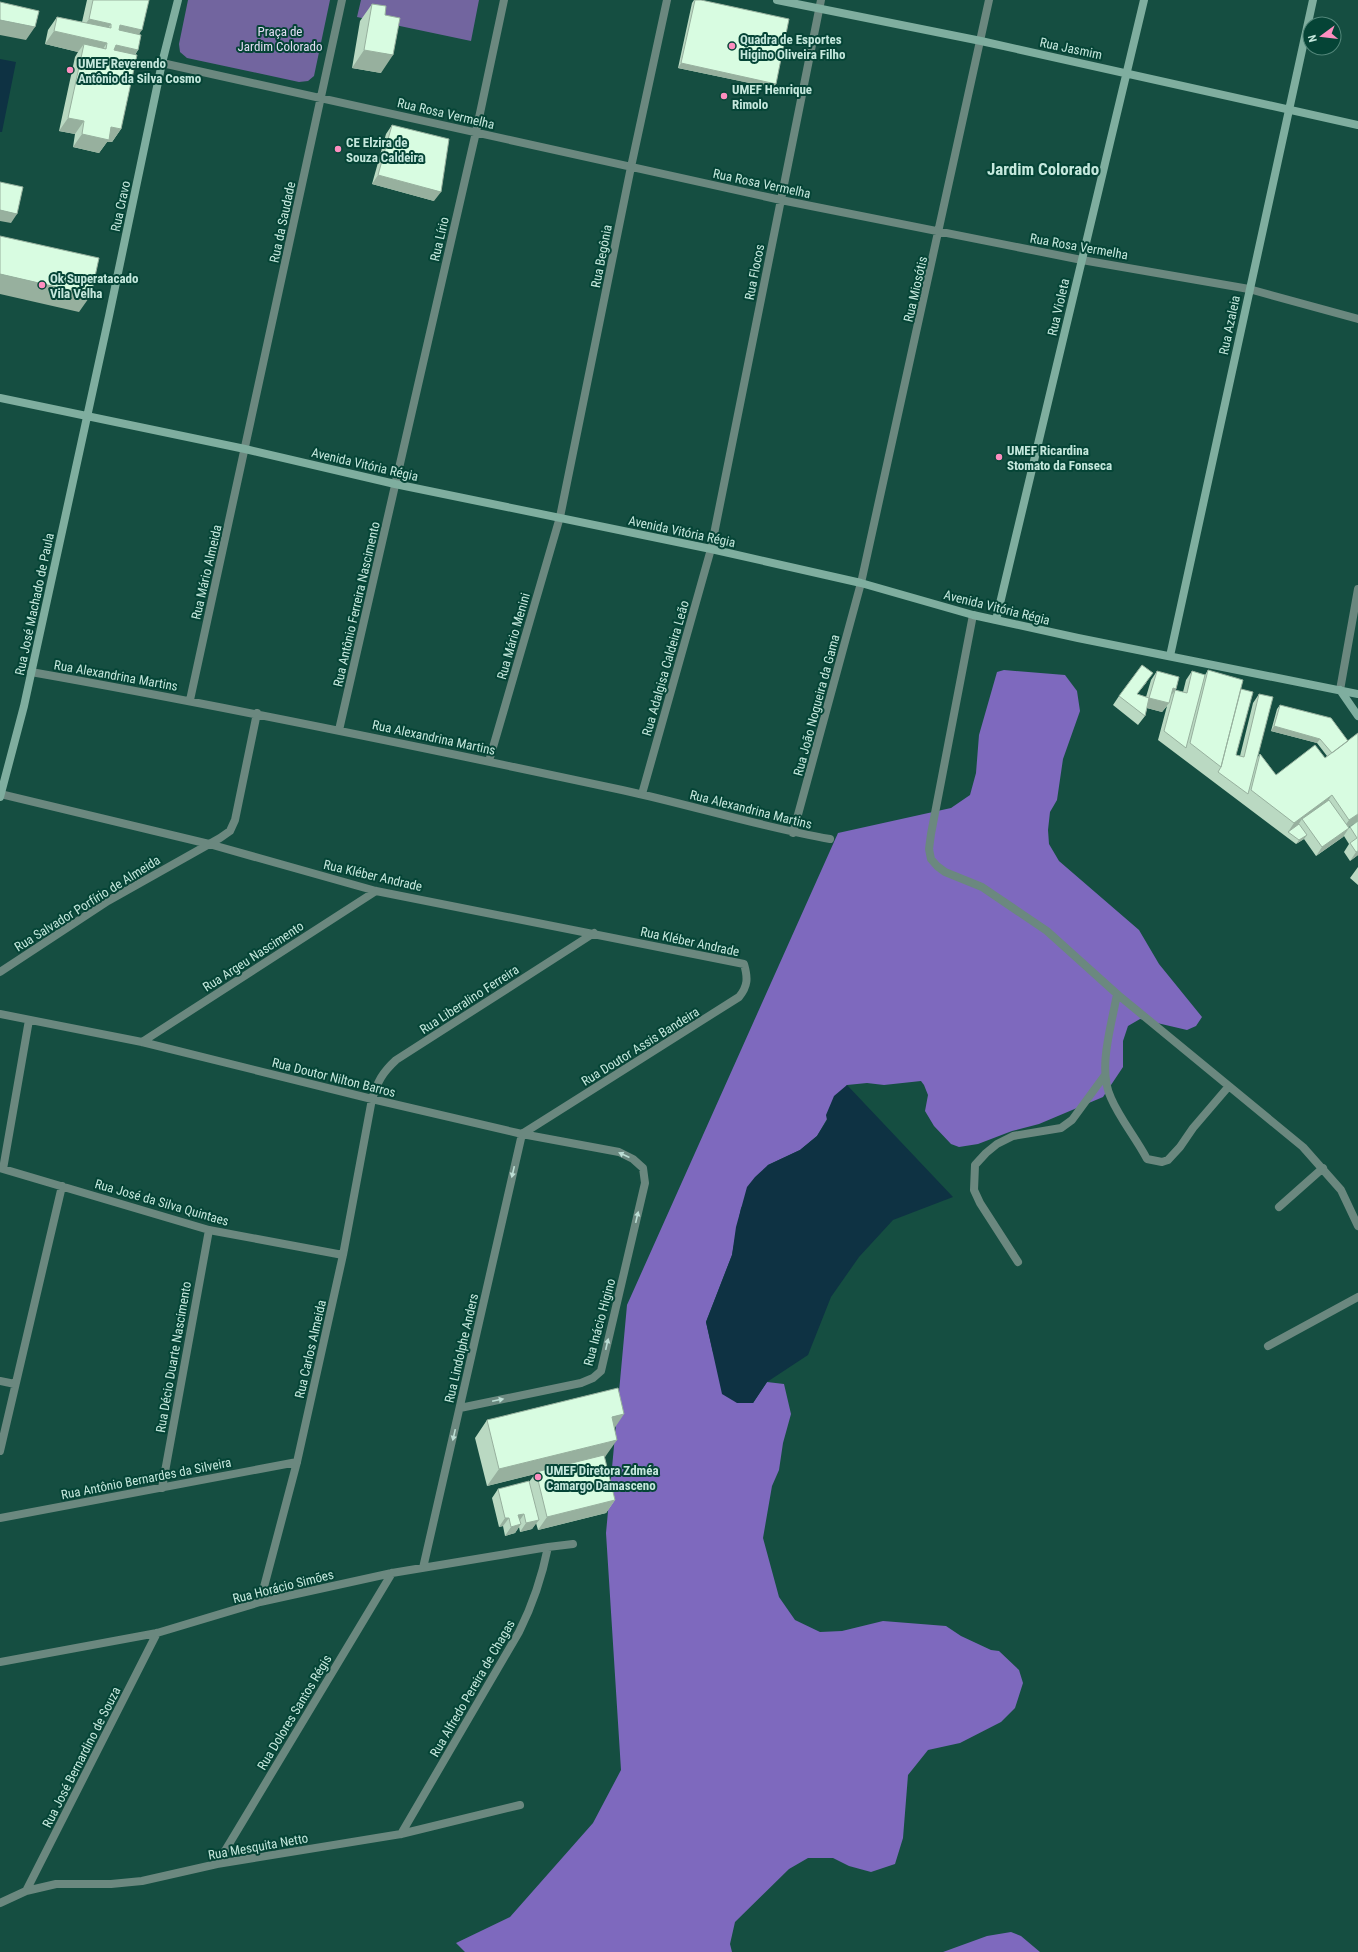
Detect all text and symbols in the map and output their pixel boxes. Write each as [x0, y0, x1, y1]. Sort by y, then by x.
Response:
north arrow [1302, 16, 1342, 56]
park label: Praça de Jardim Colorado [238, 24, 322, 54]
place label: Quadra de Esportes Higino Oliveira Filho [740, 32, 846, 62]
text: N [1306, 33, 1320, 43]
street label: Rua Jasmim [1038, 35, 1103, 62]
marker: Quadra de Esportes Higino Oliveira Filho [727, 41, 737, 51]
place label: UMEF Reverendo Antônio da Silva Cosmo [78, 56, 202, 86]
marker: UMEF Reverendo Antônio da Silva Cosmo [65, 65, 75, 75]
place label: UMEF Henrique Rimolo [732, 82, 812, 112]
marker: UMEF Henrique Rimolo [719, 91, 729, 101]
street label: Rua Rosa Vermelha [396, 95, 496, 132]
place label: CE Elzira de Souza Caldeira [346, 135, 424, 165]
marker: CE Elzira de Souza Caldeira [333, 144, 343, 154]
district label: Jardim Colorado [987, 159, 1099, 179]
street label: Rua Rosa Vermelha [712, 166, 812, 201]
street label: Rua Cravo [108, 179, 133, 233]
street label: Rua da Saudade [267, 180, 298, 264]
street label: Rua Lírio [427, 215, 452, 263]
street label: Rua Begônia [588, 223, 615, 289]
street label: Rua Rosa Vermelha [1029, 230, 1129, 263]
street label: Rua Flocos [742, 243, 767, 301]
street label: Rua Miosótis [901, 255, 930, 323]
place label: Ok Superatacado Vila Velha [50, 271, 139, 301]
street label: Rua Violeta [1045, 277, 1072, 337]
marker: Ok Superatacado Vila Velha [37, 280, 47, 290]
street label: Rua Azaleia [1216, 294, 1243, 356]
place label: UMEF Ricardina Stomato da Fonseca [1007, 443, 1112, 473]
street label: Avenida Vitória Régia [310, 445, 420, 484]
marker: UMEF Ricardina Stomato da Fonseca [994, 452, 1004, 462]
street label: Avenida Vitória Régia [627, 513, 737, 550]
street label: Rua Antônio Ferreira Nascimento [330, 520, 383, 688]
street label: Rua Mário Almeida [188, 523, 225, 621]
street label: Rua José Machado de Paula [12, 532, 57, 677]
street label: Avenida Vitória Régia [942, 587, 1052, 628]
street label: Rua Mário Menini [494, 591, 533, 681]
street label: Rua Adalgisa Caldeira Leão [639, 599, 692, 738]
street label: Rua João Nogueira da Gama [790, 633, 843, 777]
street label: Rua Alexandrina Martins [53, 657, 179, 694]
street label: Rua Alexandrina Martins [371, 717, 497, 758]
street label: Rua Alexandrina Martins [688, 787, 814, 832]
street label: Rua Salvador Porfírio de Almeida [12, 852, 163, 955]
street label: Rua Kléber Andrade [322, 857, 424, 894]
street label: Rua Argeu Nascimento [200, 918, 306, 995]
street label: Rua Kléber Andrade [639, 924, 741, 959]
street label: Rua Liberalino Ferreira [417, 962, 522, 1037]
street label: Rua Doutor Assis Bandeira [579, 1004, 702, 1089]
street label: Rua Doutor Nilton Barros [270, 1055, 397, 1100]
one-way arrow [618, 1152, 630, 1158]
one-way arrow [510, 1165, 516, 1178]
street label: Rua José da Silva Quintaes [93, 1176, 231, 1229]
one-way arrow [635, 1211, 641, 1223]
street label: Rua Inácio Higino [581, 1277, 618, 1368]
street label: Rua Décio Duarte Nascimento [153, 1280, 194, 1434]
street label: Rua Lindolphe Anders [442, 1292, 481, 1404]
street label: Rua Carlos Almeida [292, 1299, 329, 1400]
one-way arrow [605, 1337, 611, 1350]
one-way arrow [492, 1396, 504, 1402]
one-way arrow [450, 1429, 456, 1441]
street label: Rua Antônio Bernardes da Silveira [60, 1455, 232, 1502]
place label: UMEF Diretora Zdméa Camargo Damasceno [546, 1463, 659, 1493]
marker: UMEF Diretora Zdméa Camargo Damasceno [533, 1472, 543, 1482]
street label: Rua Horácio Simões [231, 1567, 335, 1606]
street label: Rua Alfredo Pereira de Chagas [427, 1617, 518, 1760]
street label: Rua Dolores Santos Régis [254, 1652, 335, 1772]
street label: Rua José Bernardino de Souza [39, 1684, 124, 1830]
street label: Rua Mesquita Netto [207, 1830, 309, 1863]

